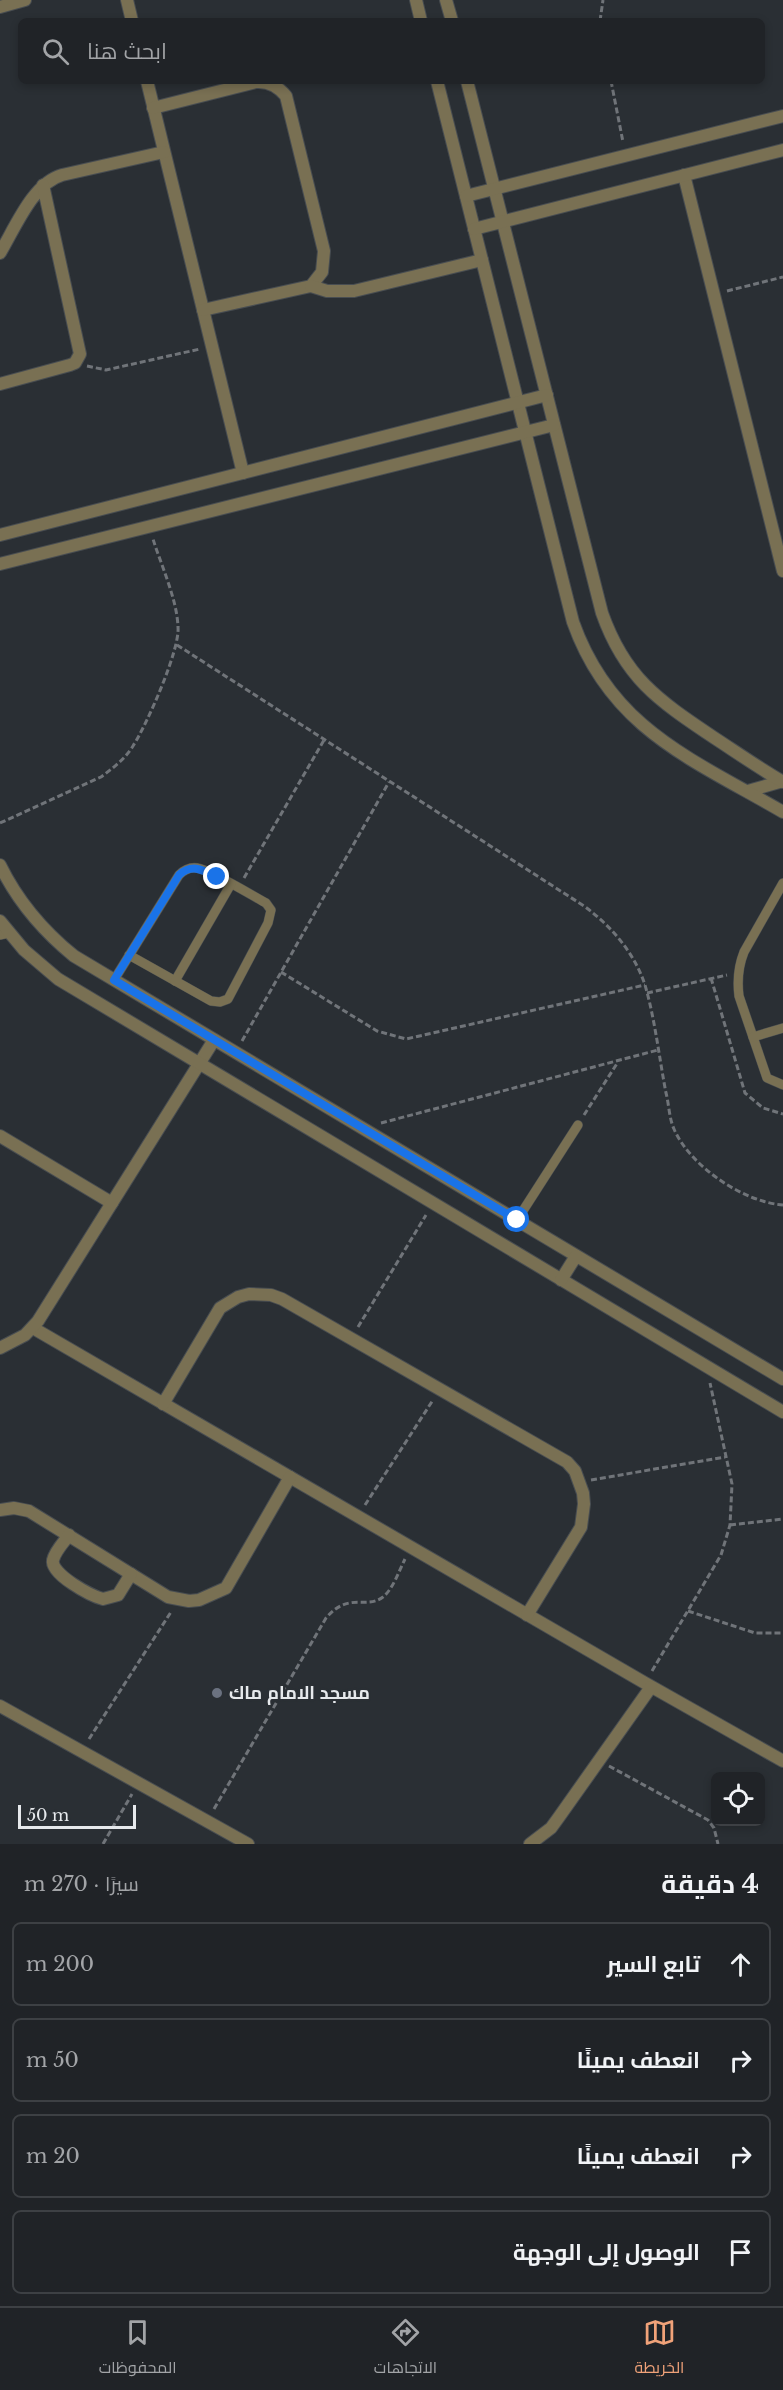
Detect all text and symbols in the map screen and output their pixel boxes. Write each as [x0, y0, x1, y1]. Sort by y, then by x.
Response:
search box [18, 18, 765, 84]
icon: search [39, 35, 72, 68]
text: ابحث هنا [87, 38, 167, 65]
route end [203, 863, 229, 889]
route start [503, 1206, 529, 1232]
place label: مسجد الامام ماك [229, 1682, 370, 1705]
marker: مسجد الامام ماك [210, 1686, 224, 1700]
map controls [711, 1772, 765, 1826]
button: locate [711, 1772, 765, 1826]
scale bar [18, 1802, 136, 1830]
text: 50 m [27, 1805, 69, 1825]
text: 4 دقيقة [661, 1868, 759, 1900]
text: سيرًا · 270 m [24, 1872, 139, 1896]
icon: ahead [724, 1948, 757, 1981]
text: تابع السير [607, 1951, 700, 1978]
text: 200 m [26, 1952, 94, 1976]
icon: right [724, 2044, 757, 2077]
text: انعطف يمينًا [577, 2047, 700, 2074]
text: 50 m [26, 2048, 79, 2072]
icon: right [724, 2140, 757, 2173]
text: انعطف يمينًا [577, 2143, 700, 2170]
text: 20 m [26, 2144, 80, 2168]
icon: arrive [724, 2236, 757, 2269]
text: الوصول إلى الوجهة [513, 2239, 700, 2266]
tab: المحفوظات [99, 2316, 177, 2382]
tab: الاتجاهات [374, 2316, 437, 2382]
tab: الخريطة [634, 2316, 684, 2382]

